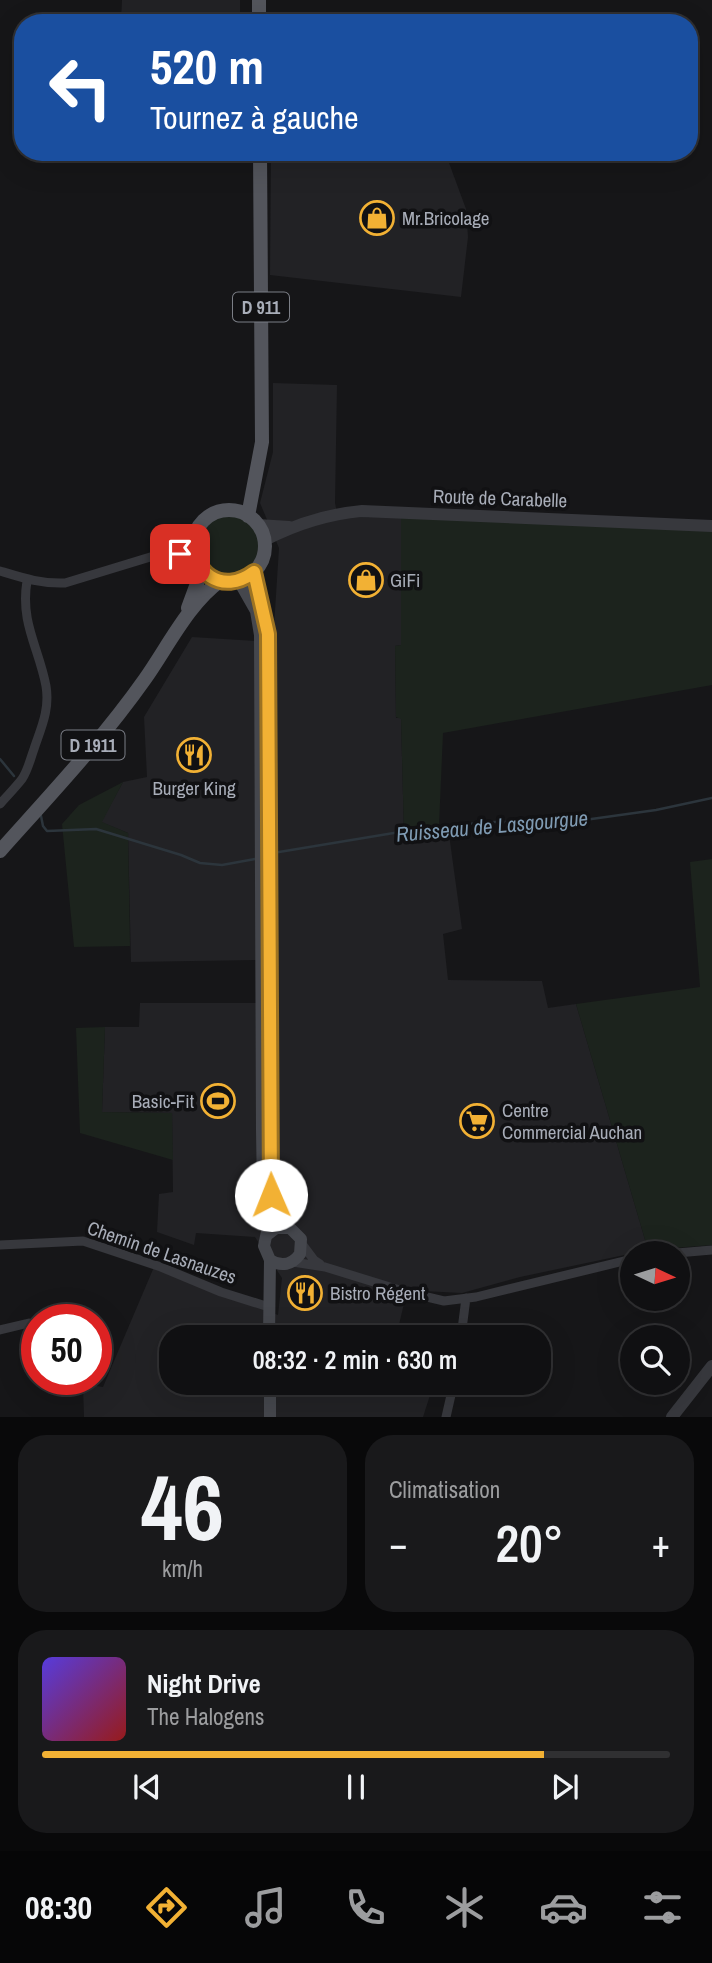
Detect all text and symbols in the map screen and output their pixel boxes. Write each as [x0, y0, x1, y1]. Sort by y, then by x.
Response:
text: 520 m [150, 33, 264, 99]
icon: left [35, 42, 126, 133]
text: Tournez à gauche [150, 96, 359, 139]
shop icon: Mr.Bricolage [358, 199, 396, 237]
place label: Mr.Bricolage [402, 205, 489, 231]
road number: D 911 [233, 292, 289, 321]
street label: Route de Carabelle [432, 483, 568, 513]
pin [150, 524, 210, 584]
icon: arrive [161, 535, 199, 573]
shop icon: GiFi [347, 561, 385, 599]
place label: GiFi [390, 567, 420, 593]
road number: D 1911 [62, 730, 124, 760]
restaurant icon: Burger King [175, 736, 213, 774]
place label: Burger King [152, 775, 236, 801]
water label: Ruisseau de Lasgourgue [395, 803, 589, 849]
sports icon: Basic-Fit [199, 1082, 237, 1120]
place label: Basic-Fit [132, 1088, 195, 1114]
place label: Centre Commercial Auchan [502, 1097, 642, 1145]
supermarket icon: Centre Commercial Auchan [458, 1102, 496, 1140]
position arrow [234, 1158, 308, 1232]
street label: Chemin de Lasnauzes [84, 1214, 240, 1290]
north arrow [620, 1241, 690, 1311]
map controls [620, 1241, 690, 1395]
restaurant icon: Bistro Régent [286, 1274, 324, 1312]
place label: Bistro Régent [330, 1280, 426, 1306]
speed limit sign: 50 [21, 1304, 112, 1395]
button: search [620, 1325, 690, 1395]
text: 08:32 · 2 min · 630 m [253, 1342, 457, 1377]
text: 46 [141, 1446, 224, 1568]
text: Climatisation [389, 1474, 500, 1505]
text: 20° [495, 1508, 564, 1578]
text: − [389, 1518, 407, 1569]
text: + [652, 1518, 670, 1569]
text: km/h [162, 1553, 203, 1584]
text: Night Drive [147, 1666, 261, 1701]
text: The Halogens [147, 1701, 264, 1732]
icon: previous [128, 1768, 166, 1806]
icon: pause [337, 1768, 375, 1806]
icon: next [546, 1768, 584, 1806]
icon: directions [142, 1883, 191, 1932]
icon: music [241, 1883, 290, 1932]
icon: phone [341, 1883, 390, 1932]
icon: climate [440, 1883, 489, 1932]
icon: car [539, 1883, 588, 1932]
icon: filters [638, 1883, 687, 1932]
text: 08:30 [25, 1886, 92, 1929]

